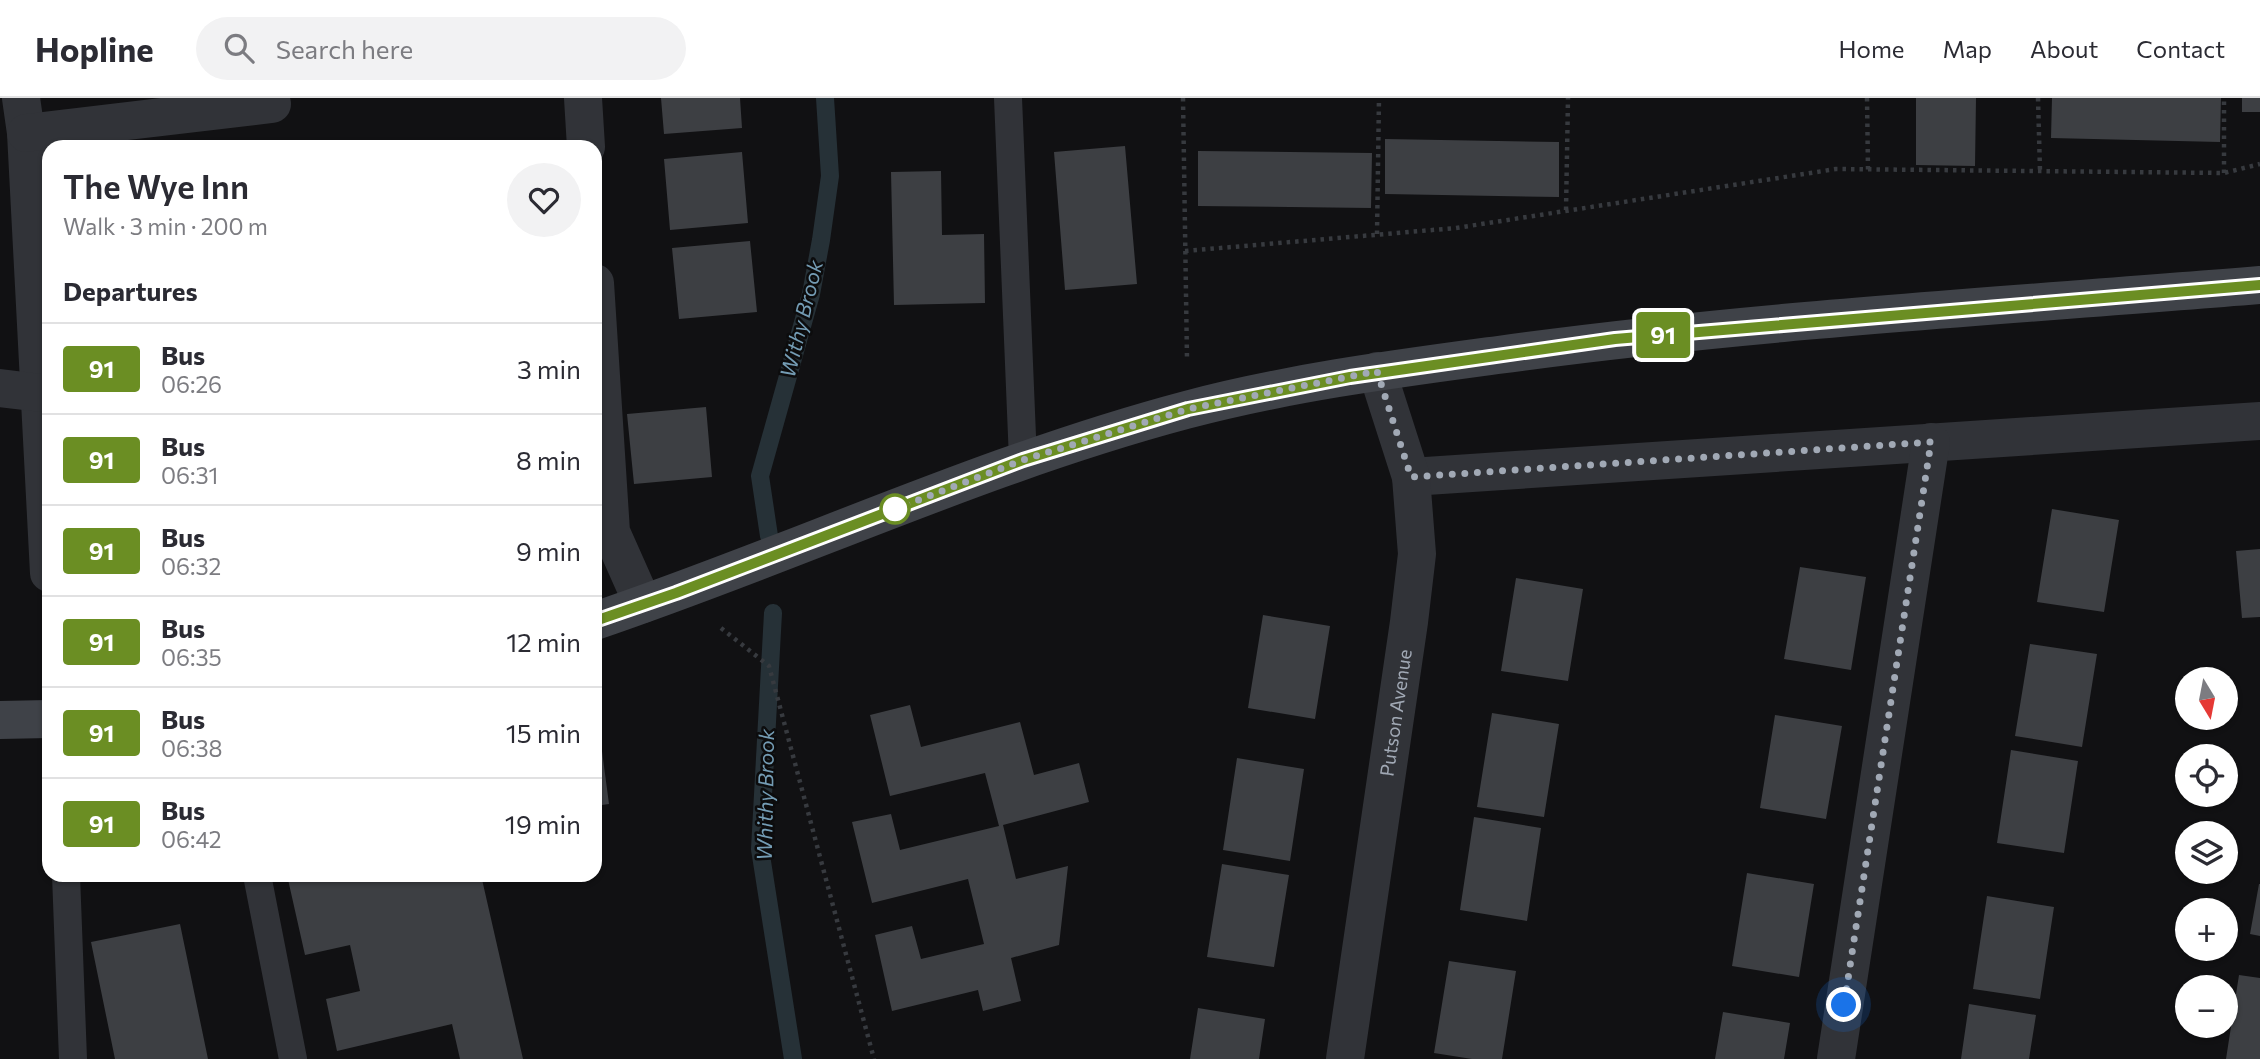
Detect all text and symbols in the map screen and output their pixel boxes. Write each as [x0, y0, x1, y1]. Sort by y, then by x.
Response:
search box [196, 17, 686, 80]
text: Hopline [35, 28, 154, 69]
icon: search [220, 29, 258, 67]
text: Search here [276, 33, 413, 64]
text: Home [1839, 34, 1905, 63]
text: Map [1943, 34, 1992, 63]
text: About [2030, 34, 2098, 63]
text: Contact [2136, 34, 2225, 63]
button: heart [507, 163, 581, 237]
text: The Wye Inn [63, 165, 249, 206]
text: Walk · 3 min · 200 m [63, 212, 268, 240]
water label: Withy Brook [774, 257, 827, 380]
text: Departures [63, 275, 198, 306]
line badge: 91 [1632, 312, 1694, 358]
text: 91 [1650, 320, 1676, 349]
text: Bus [161, 339, 205, 370]
text: 3 min [517, 353, 581, 384]
text: 91 [89, 354, 114, 383]
text: 06:26 [161, 370, 222, 398]
text: Bus [161, 430, 205, 461]
text: 8 min [516, 444, 581, 475]
text: 91 [89, 445, 114, 474]
text: 06:31 [161, 461, 218, 489]
unlabelled marker [880, 494, 910, 524]
text: Bus [161, 521, 205, 552]
text: 9 min [516, 535, 581, 566]
text: 91 [89, 536, 114, 565]
text: 06:32 [161, 552, 221, 580]
text: Bus [161, 612, 205, 643]
text: 12 min [506, 626, 581, 657]
text: 91 [89, 627, 114, 656]
text: 06:35 [161, 643, 222, 671]
street label: Putson Avenue [1375, 647, 1416, 778]
north arrow [2175, 667, 2238, 730]
map controls [2175, 667, 2238, 1038]
text: Bus [161, 703, 205, 734]
text: 15 min [506, 717, 581, 748]
text: 91 [89, 718, 114, 747]
water label: Whithy Brook [751, 728, 778, 861]
text: 06:38 [161, 734, 222, 762]
button: locate [2175, 744, 2238, 807]
text: Bus [161, 794, 205, 825]
text: 19 min [505, 808, 581, 839]
text: 91 [89, 809, 114, 838]
button: layers [2175, 821, 2238, 884]
text: 06:42 [161, 825, 222, 853]
button: + [2175, 898, 2238, 961]
button: − [2175, 975, 2238, 1038]
your location [1826, 987, 1861, 1022]

